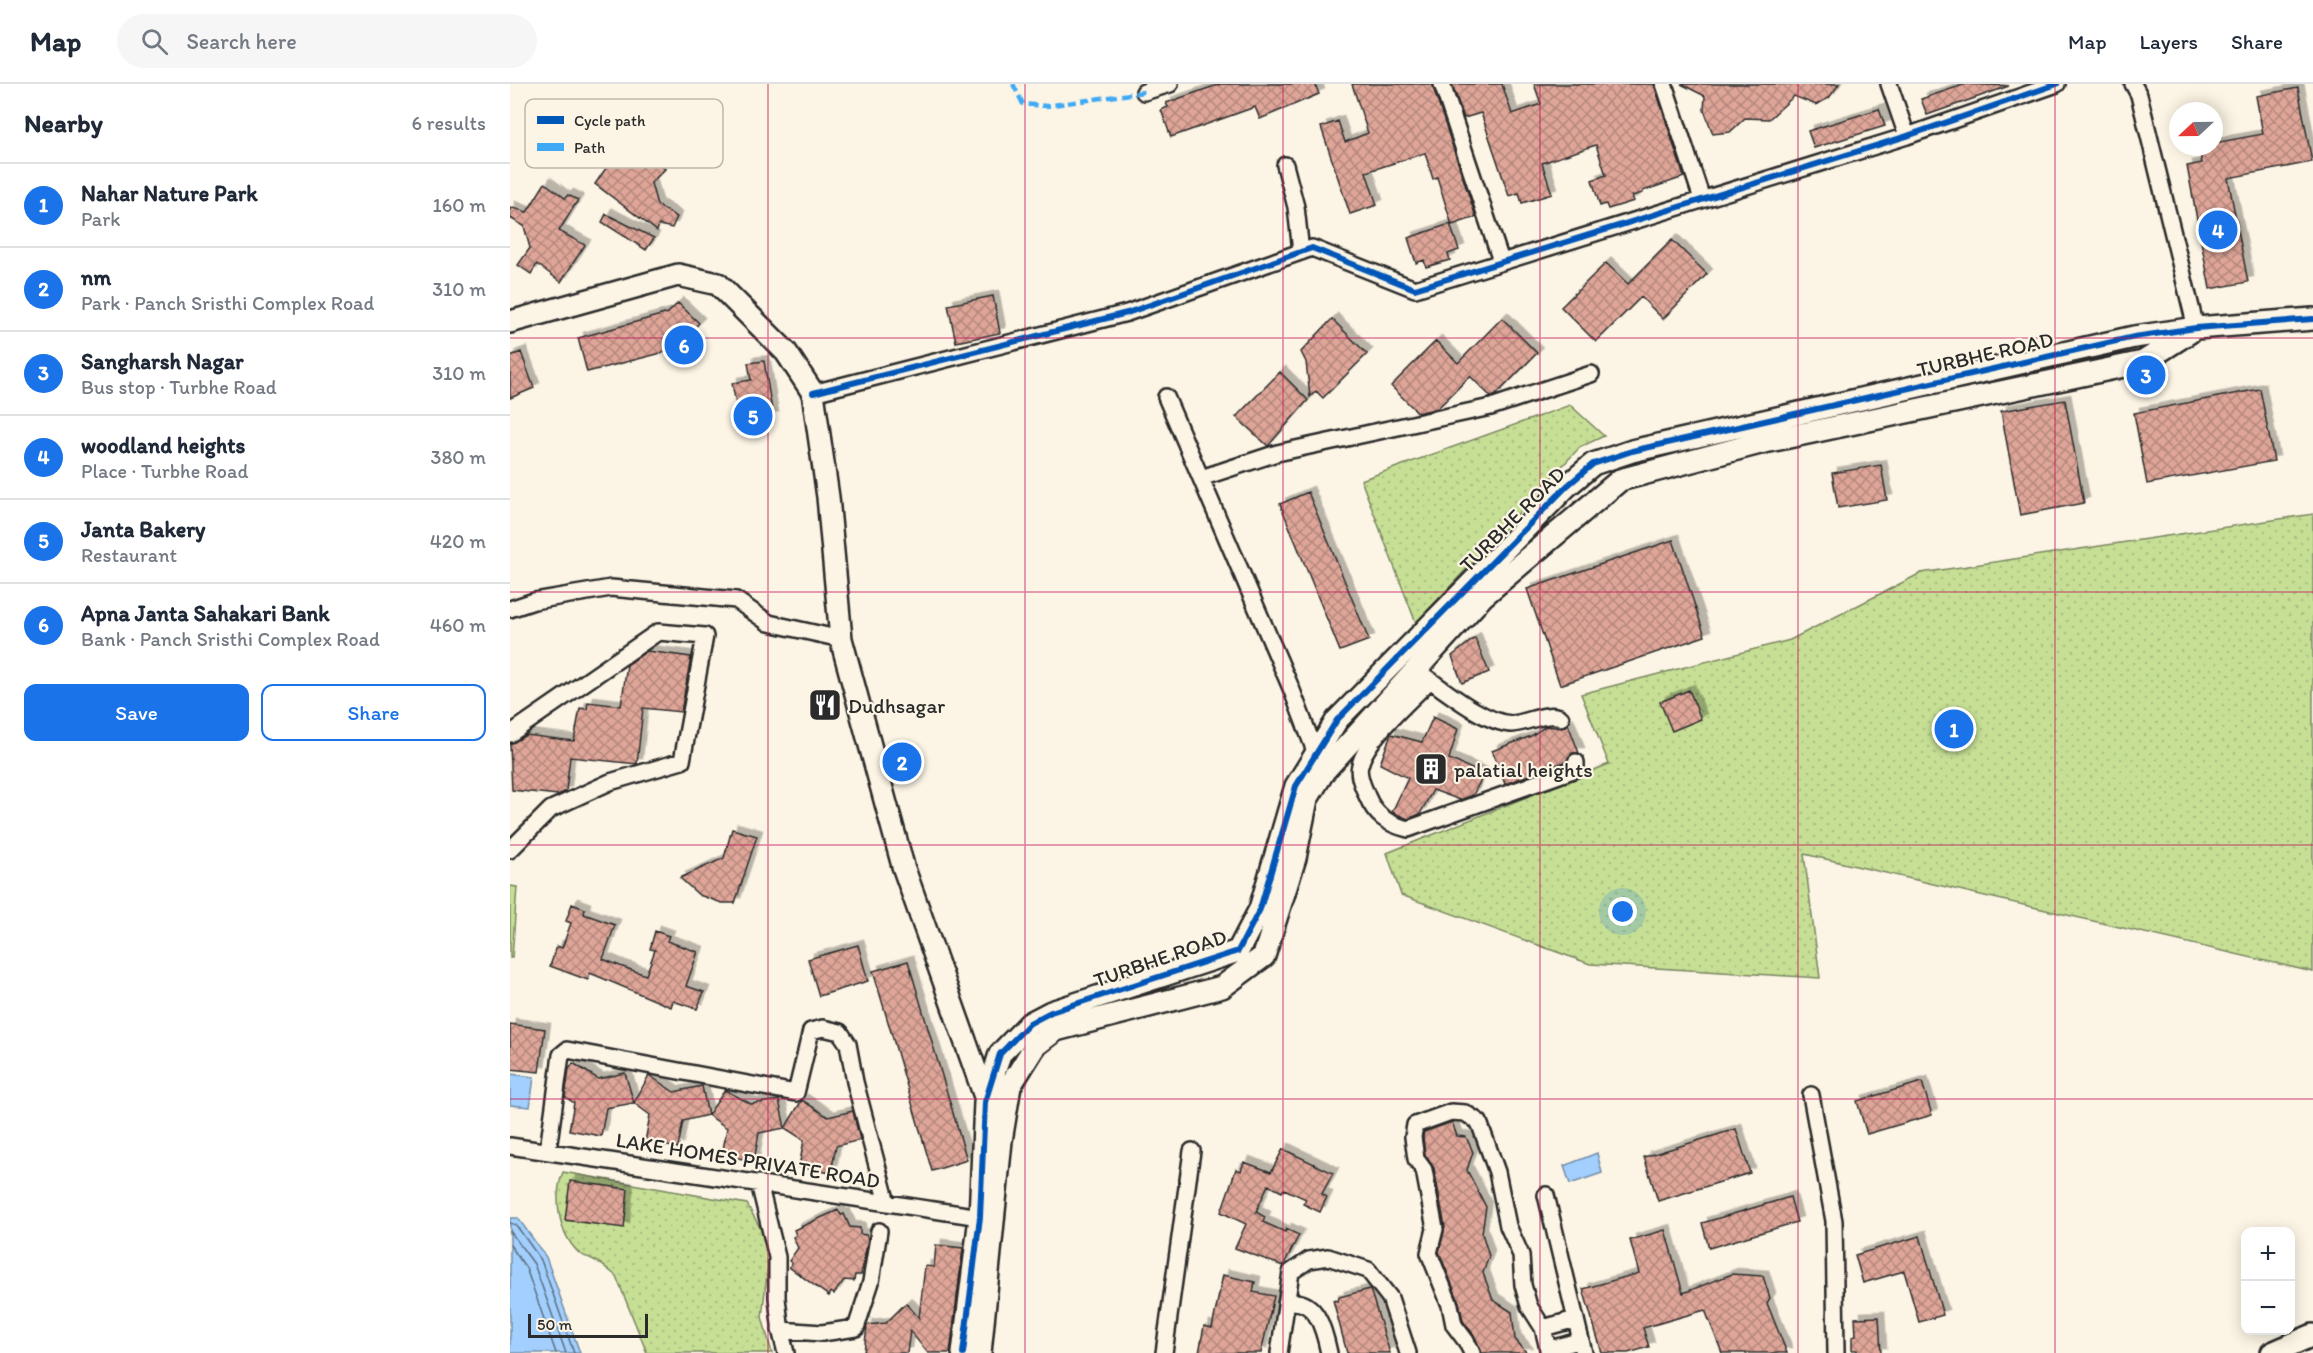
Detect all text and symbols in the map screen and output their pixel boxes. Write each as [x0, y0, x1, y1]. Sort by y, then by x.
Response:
search box [117, 14, 537, 68]
text: Map [30, 24, 81, 58]
icon: search [138, 25, 171, 58]
text: Search here [186, 28, 297, 55]
text: Map [2068, 29, 2107, 54]
text: Layers [2140, 29, 2198, 54]
text: Share [2231, 29, 2283, 54]
legend [525, 99, 723, 168]
north arrow [2169, 102, 2223, 156]
text: Nearby [24, 107, 103, 139]
text: 6 results [412, 111, 486, 135]
text: Cycle path [574, 111, 646, 130]
text: Path [574, 138, 605, 157]
text: Nahar Nature Park [81, 180, 258, 207]
text: 1 [39, 193, 48, 217]
text: 160 m [433, 193, 486, 217]
text: Park [81, 207, 120, 231]
pin: 4 [2198, 208, 2238, 252]
text: nm [81, 264, 111, 291]
text: 2 [38, 277, 49, 301]
text: 310 m [432, 277, 486, 301]
text: Park · Panch Sristhi Complex Road [81, 291, 374, 315]
pin: 6 [664, 322, 704, 368]
street label: TURBHE ROAD [1914, 326, 2056, 382]
text: Sangharsh Nagar [81, 348, 243, 375]
pin: 3 [2126, 352, 2166, 398]
text: 3 [38, 361, 49, 385]
text: 310 m [432, 361, 486, 385]
text: Bus stop · Turbhe Road [81, 375, 277, 399]
pin: 5 [734, 394, 772, 438]
text: woodland heights [81, 432, 245, 459]
text: 4 [37, 445, 50, 469]
text: 380 m [431, 445, 486, 469]
text: Place · Turbhe Road [81, 459, 248, 483]
street label: TURBHE ROAD [1454, 461, 1570, 577]
text: Janta Bakery [81, 516, 205, 543]
text: 5 [38, 529, 49, 553]
text: 420 m [430, 529, 486, 553]
text: Restaurant [81, 543, 177, 567]
text: Apna Janta Sahakari Bank [81, 600, 330, 627]
text: 6 [38, 613, 49, 637]
text: 460 m [430, 613, 486, 637]
text: Bank · Panch Sristhi Complex Road [81, 627, 380, 651]
button: Save [24, 684, 249, 741]
button: Share [261, 684, 486, 741]
restaurant icon: Dudhsagar [807, 687, 843, 723]
place label: Dudhsagar [848, 693, 945, 718]
pin: 1 [1934, 706, 1974, 752]
pin: 2 [882, 740, 922, 784]
building icon: palatial heights [1413, 751, 1449, 787]
place label: palatial heights [1454, 757, 1593, 782]
your location [1608, 897, 1637, 926]
street label: TURBHE ROAD [1090, 924, 1230, 992]
street label: LAKE HOMES PRIVATE ROAD [614, 1127, 882, 1193]
map controls [2241, 1227, 2295, 1335]
button: + [2241, 1227, 2295, 1281]
button: − [2241, 1281, 2295, 1335]
scale bar [528, 1311, 648, 1338]
text: 50 m [537, 1315, 572, 1334]

